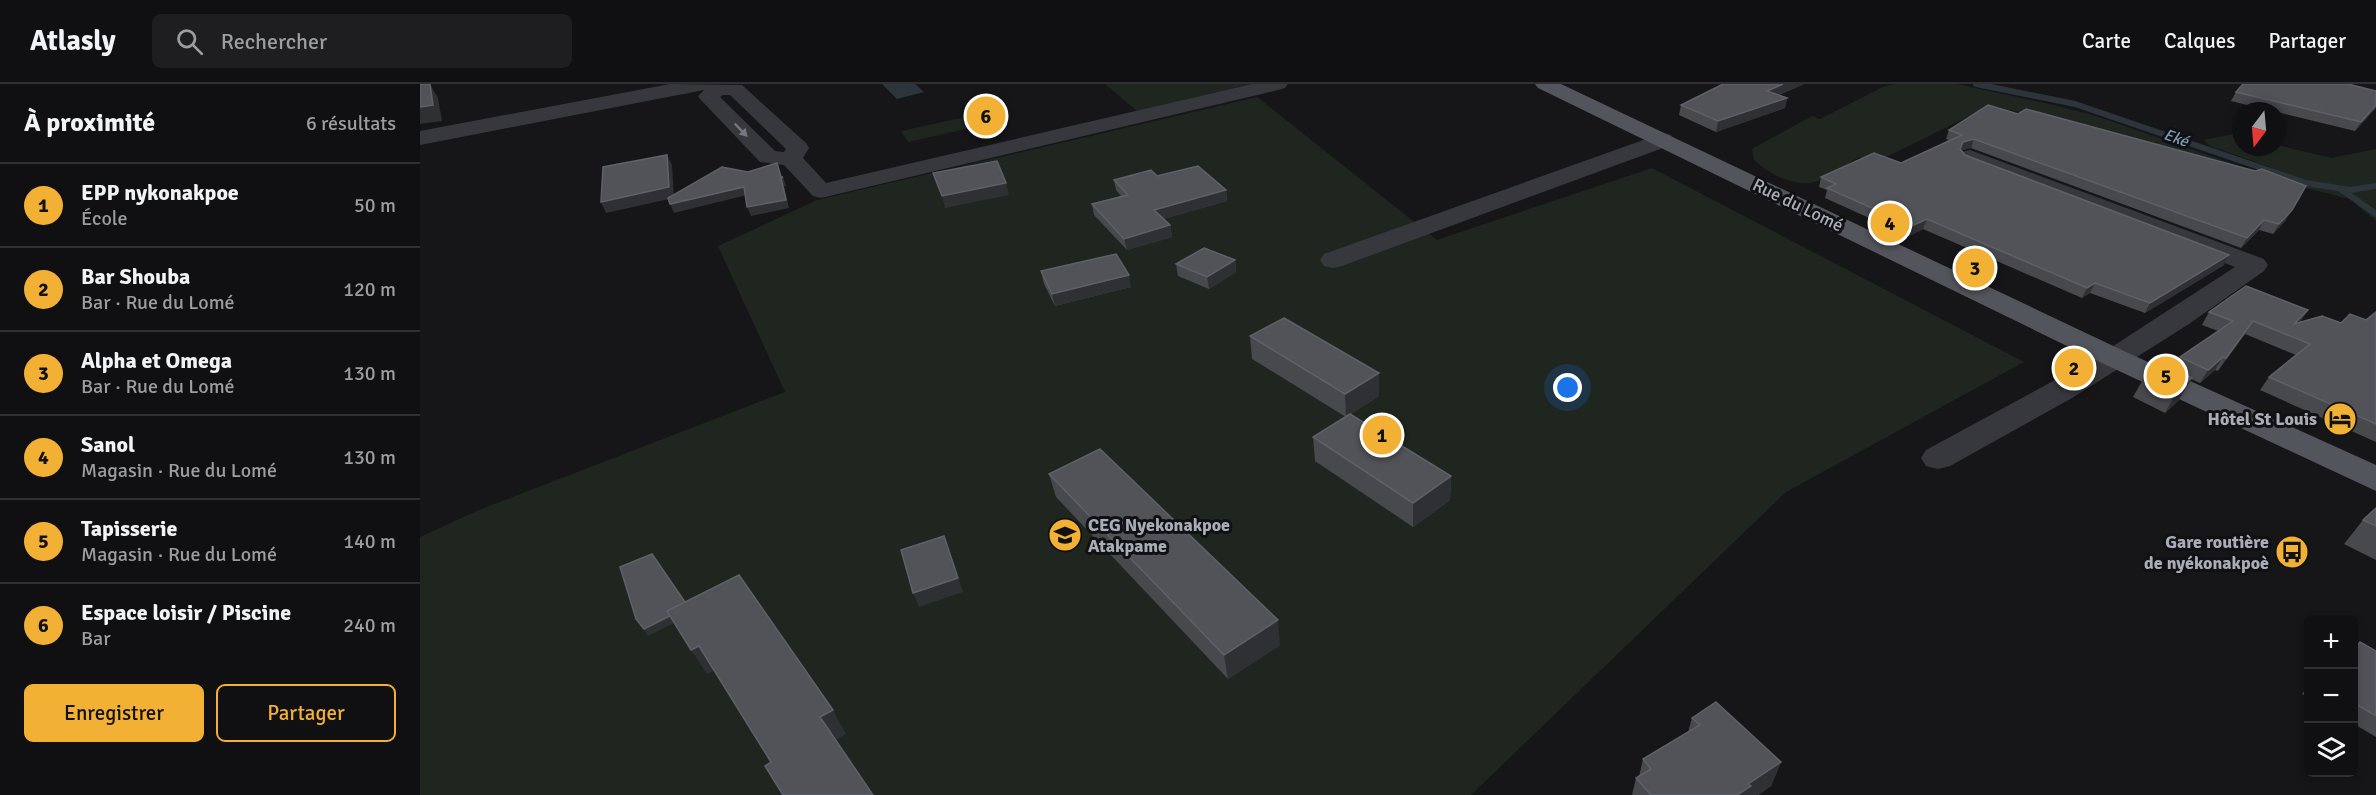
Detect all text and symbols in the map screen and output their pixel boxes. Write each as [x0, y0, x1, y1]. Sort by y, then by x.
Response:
search box [152, 14, 572, 68]
text: Atlasly [30, 24, 116, 58]
icon: search [173, 25, 206, 58]
text: Rechercher [221, 28, 327, 55]
text: Carte [2082, 28, 2131, 54]
text: Calques [2164, 28, 2235, 54]
text: Partager [2268, 28, 2346, 54]
pin: 6 [966, 93, 1006, 138]
north arrow [2232, 102, 2286, 156]
text: À proximité [24, 107, 155, 139]
text: 6 résultats [306, 111, 396, 136]
one-way arrow [733, 122, 747, 136]
water label: Eké [2161, 125, 2193, 152]
street label: Rue du Lomé [1749, 174, 1847, 236]
text: EPP nykonakpoe [81, 179, 239, 206]
text: 1 [38, 193, 49, 218]
text: 50 m [354, 193, 396, 218]
pin: 4 [1870, 200, 1910, 246]
text: École [81, 206, 128, 231]
pin: 3 [1956, 246, 1994, 291]
text: Bar Shouba [81, 263, 190, 290]
text: 2 [38, 277, 49, 302]
text: 120 m [343, 277, 396, 302]
text: Bar · Rue du Lomé [81, 290, 235, 315]
pin: 2 [2054, 346, 2094, 390]
text: Alpha et Omega [81, 347, 232, 374]
pin: 5 [2146, 354, 2186, 398]
text: 3 [38, 361, 49, 386]
text: 130 m [343, 361, 396, 386]
your location [1553, 373, 1582, 402]
text: Bar · Rue du Lomé [81, 374, 235, 399]
hotel icon: Hôtel St Louis [2322, 401, 2358, 437]
place label: Hôtel St Louis [2208, 408, 2317, 430]
pin: 1 [1362, 412, 1402, 458]
text: Sanol [81, 431, 135, 458]
text: 4 [38, 445, 49, 470]
text: 130 m [343, 445, 396, 470]
text: Magasin · Rue du Lomé [81, 458, 277, 483]
place label: CEG Nyekonakpoe Atakpame [1088, 514, 1230, 557]
text: Tapisserie [81, 515, 177, 542]
school or university icon: CEG Nyekonakpoe Atakpame [1047, 517, 1083, 553]
text: 5 [38, 529, 49, 554]
text: 140 m [343, 529, 396, 554]
place label: Gare routière de nyékonakpoè [2144, 531, 2269, 574]
bus stop icon: Gare routière de nyékonakpoè [2274, 534, 2310, 570]
text: Magasin · Rue du Lomé [81, 542, 277, 567]
text: Espace loisir / Piscine [81, 599, 291, 626]
text: 6 [38, 613, 49, 638]
text: 240 m [343, 613, 396, 638]
map controls [2304, 615, 2358, 777]
button: + [2304, 615, 2358, 669]
text: Bar [81, 626, 111, 651]
button: − [2304, 669, 2358, 723]
button: Enregistrer [24, 684, 204, 742]
button: Partager [216, 684, 396, 742]
button: layers [2304, 723, 2358, 777]

